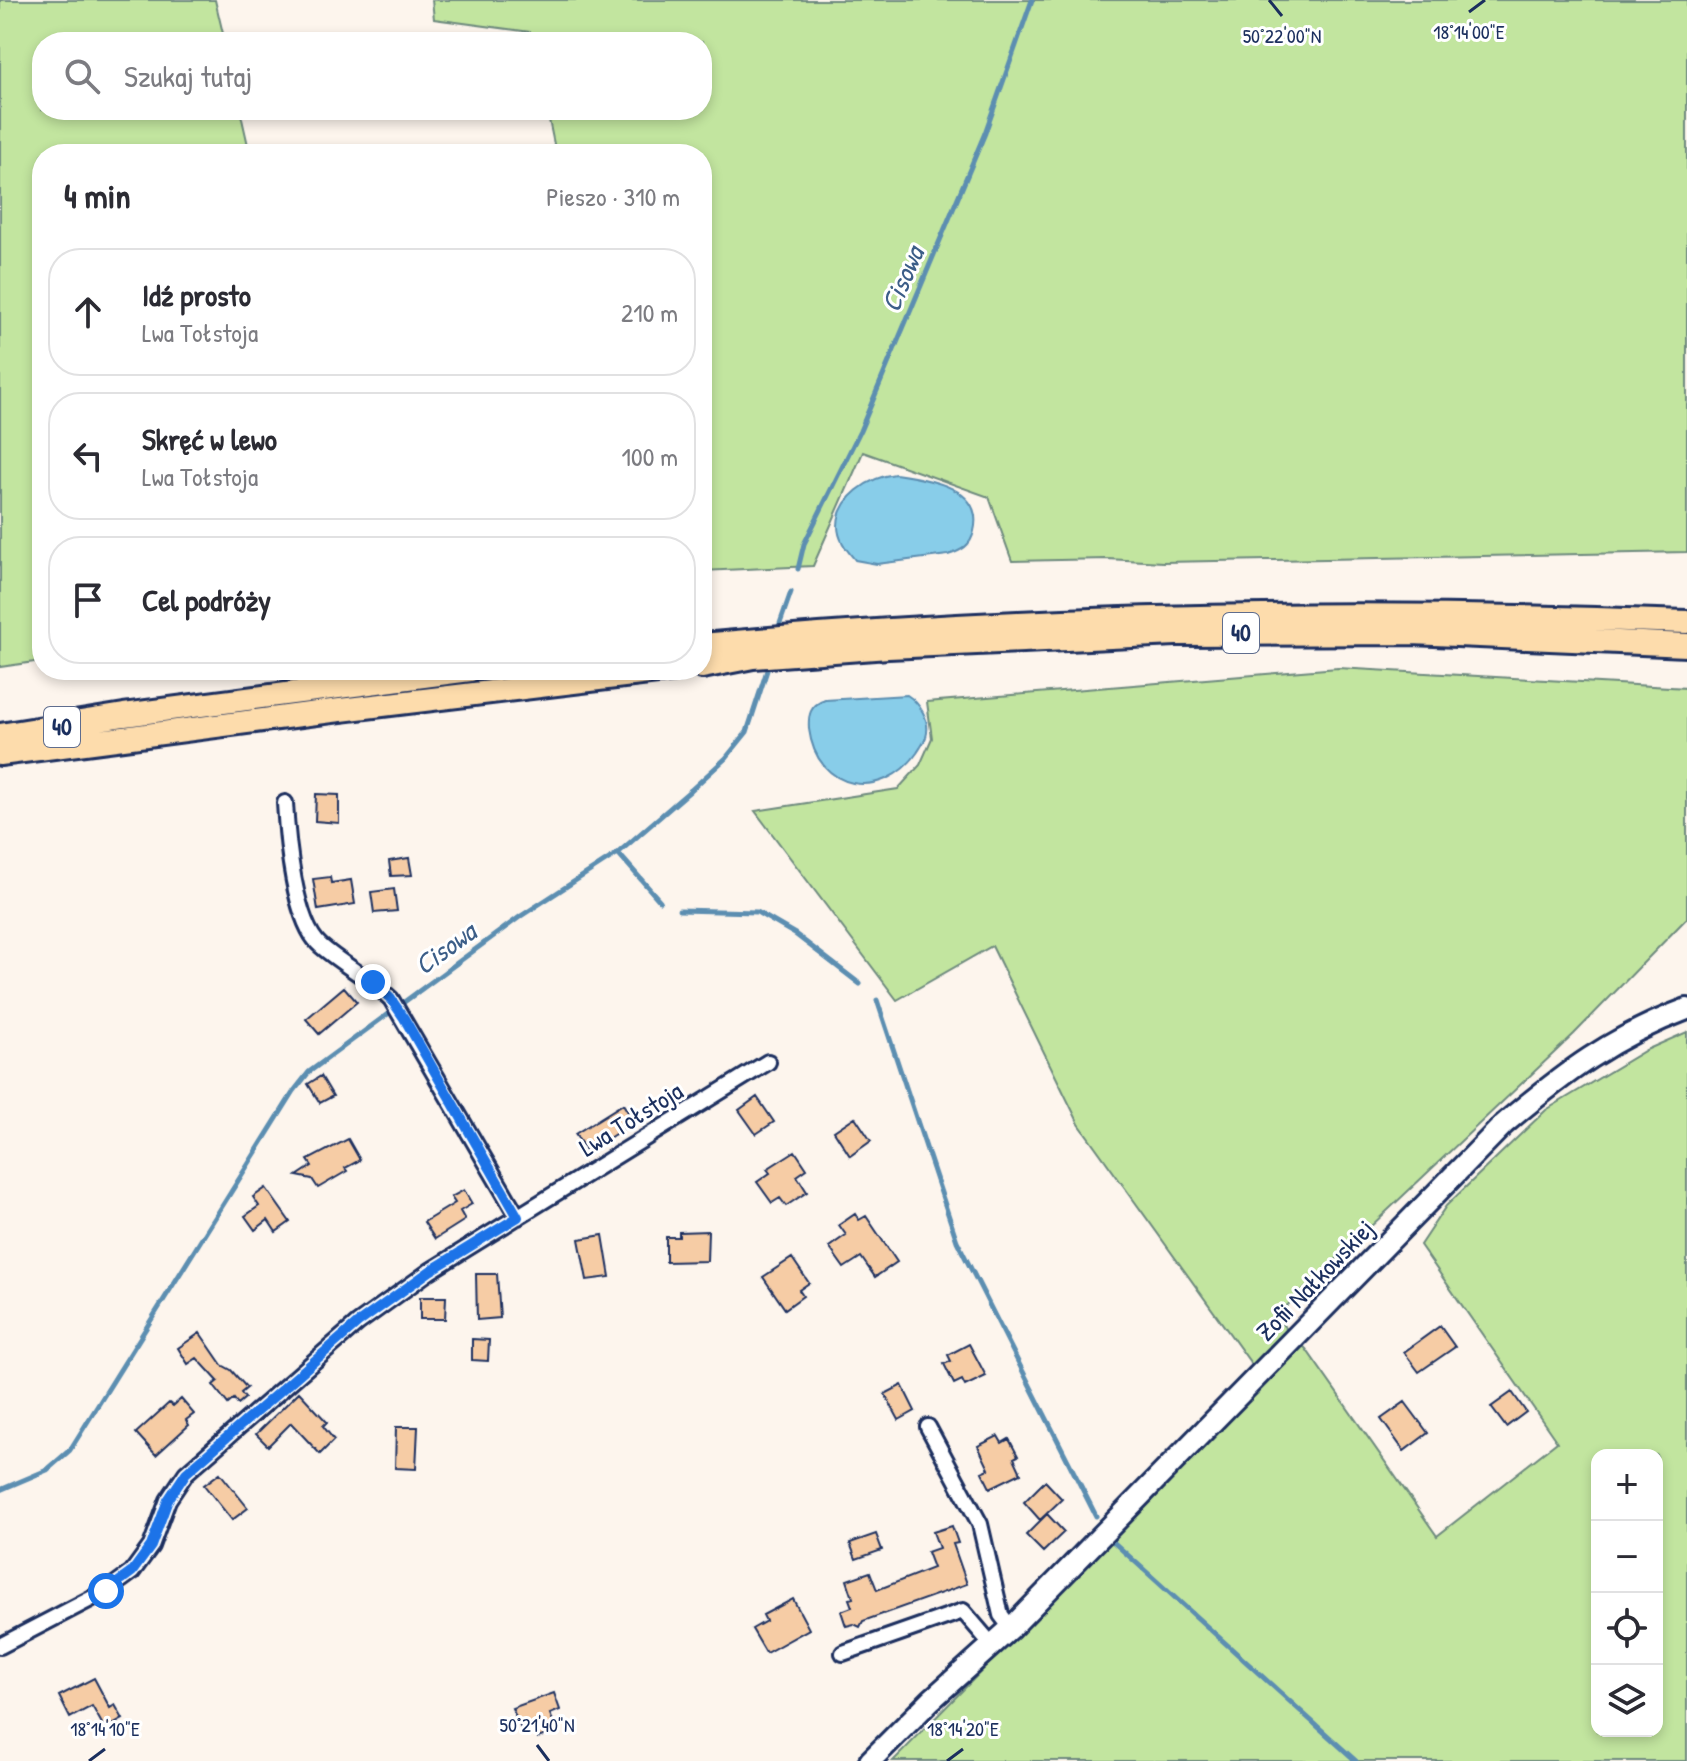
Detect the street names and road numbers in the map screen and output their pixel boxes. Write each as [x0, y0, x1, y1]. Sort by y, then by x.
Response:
road number: 40 [1223, 613, 1259, 653]
road number: 40 [44, 707, 80, 747]
street label: Lwa Tołstoja [572, 1073, 689, 1164]
street label: Zofii Nałkowskiej [1248, 1211, 1381, 1348]

